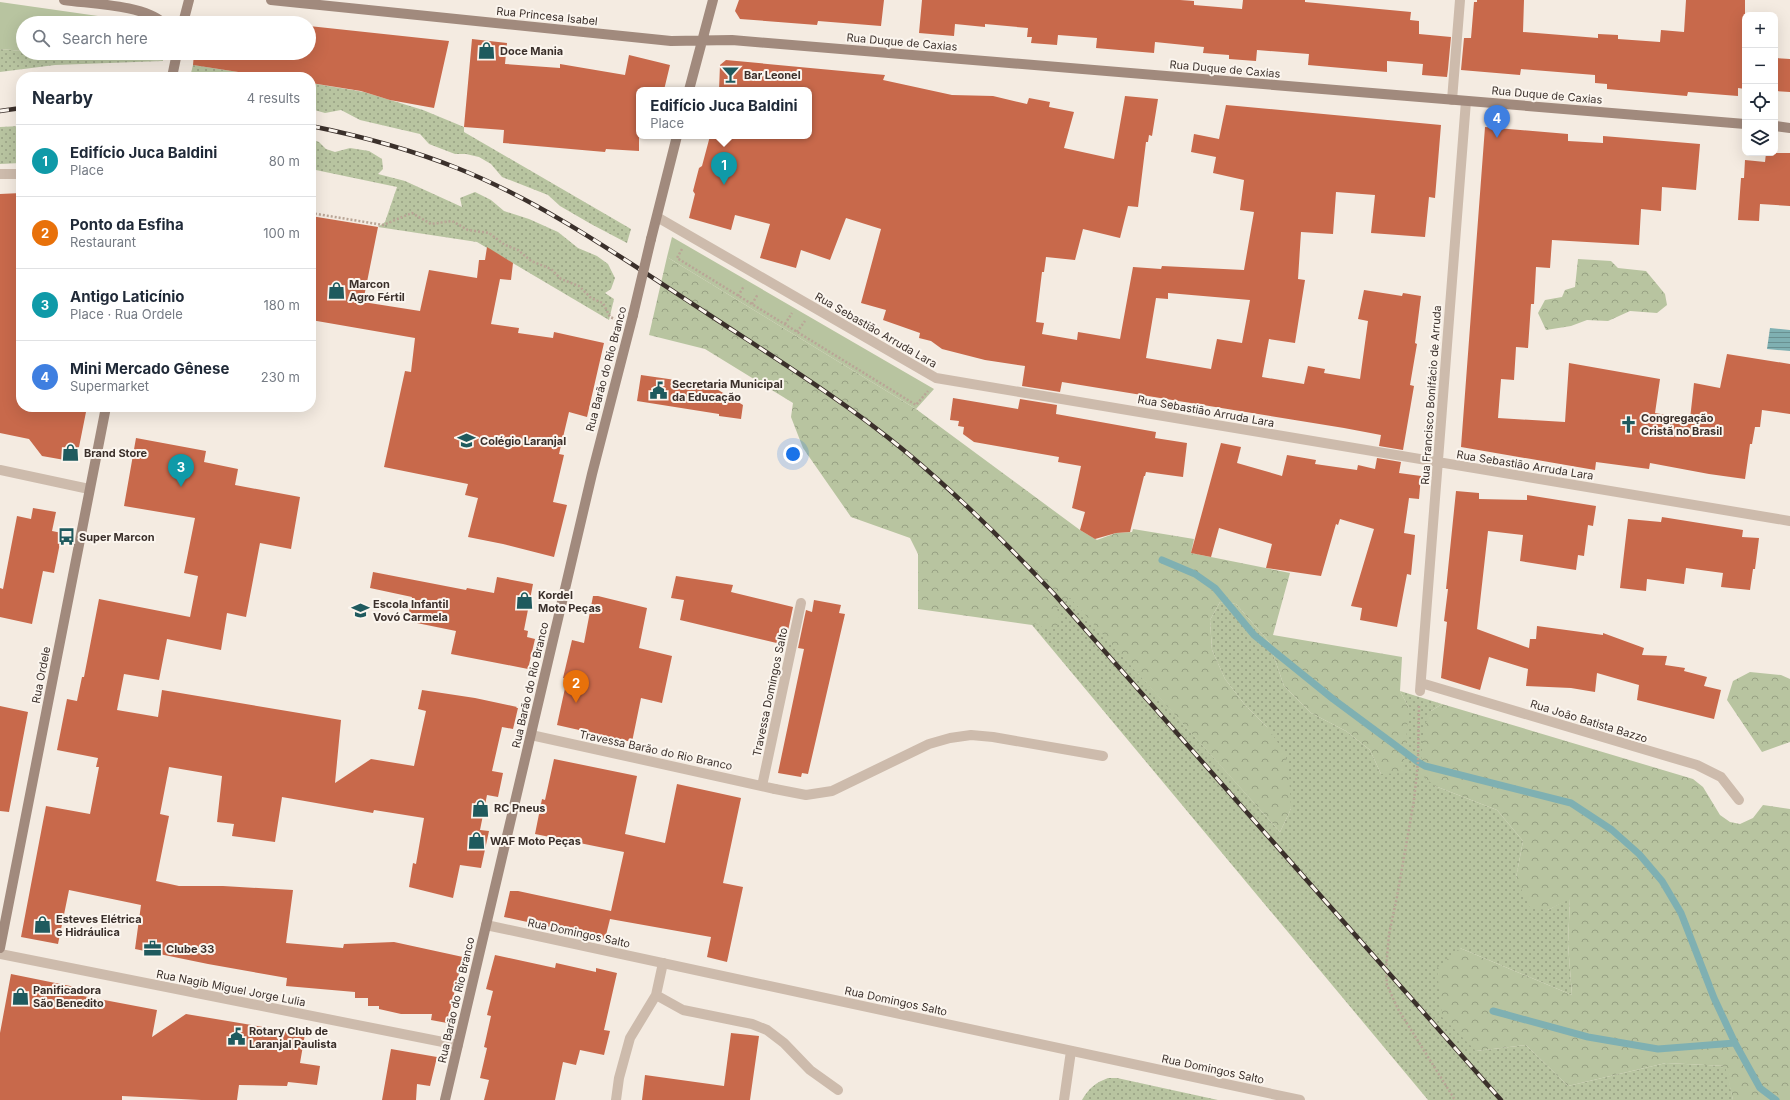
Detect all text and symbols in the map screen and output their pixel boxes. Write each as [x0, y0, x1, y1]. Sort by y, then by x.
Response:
street label: Rua Princesa Isabel [496, 4, 598, 28]
map controls [1742, 12, 1778, 156]
button: + [1742, 12, 1778, 48]
search box [16, 16, 316, 60]
icon: search [30, 27, 52, 49]
text: Search here [62, 29, 148, 48]
street label: Rua Duque de Caxias [846, 30, 958, 54]
shop icon: Doce Mania [477, 41, 497, 61]
place label: Doce Mania [500, 44, 563, 58]
button: − [1742, 48, 1778, 84]
street label: Rua Duque de Caxias [1169, 57, 1281, 81]
bar icon: Bar Leonel [721, 65, 741, 85]
place label: Bar Leonel [744, 68, 801, 82]
street label: Rua Duque de Caxias [1491, 83, 1603, 107]
button: locate [1742, 84, 1778, 120]
popup [636, 87, 812, 139]
text: Nearby [32, 88, 93, 108]
text: 4 results [247, 90, 300, 106]
text: Edifício Juca Baldini [650, 96, 798, 115]
pin: 4 [1484, 105, 1510, 138]
text: Place [650, 115, 684, 131]
button: layers [1742, 120, 1778, 156]
text: Edifício Juca Baldini [70, 143, 217, 162]
pin: 1 [711, 152, 737, 185]
text: 1 [42, 153, 48, 169]
text: 80 m [269, 153, 300, 169]
text: Place [70, 162, 104, 178]
text: Ponto da Esfiha [70, 215, 184, 234]
text: 2 [41, 225, 49, 241]
text: 100 m [263, 225, 300, 241]
text: Restaurant [70, 234, 136, 250]
place label: Marcon Agro Fértil [349, 277, 405, 304]
shop icon: Marcon Agro Fértil [326, 280, 346, 300]
text: Antigo Laticínio [70, 287, 185, 306]
street label: Rua Sebastião Arruda Lara [813, 289, 939, 371]
text: 3 [41, 297, 49, 313]
text: 180 m [263, 297, 300, 313]
street label: Rua Barão do Rio Branco [583, 305, 630, 433]
street label: Rua Francisco Bonifácio de Arruda [1418, 305, 1444, 485]
text: Place · Rua Ordele [70, 306, 183, 322]
text: Mini Mercado Gênese [70, 359, 229, 378]
text: 4 [41, 369, 49, 385]
text: 230 m [261, 369, 300, 385]
place label: Secretaria Municipal da Educação [672, 377, 783, 404]
text: Supermarket [70, 378, 149, 394]
public building icon: Secretaria Municipal da Educação [649, 380, 669, 400]
street label: Rua Sebastião Arruda Lara [1137, 392, 1275, 430]
place label: Congregação Cristã no Brasil [1641, 411, 1722, 438]
church icon: Congregação Cristã no Brasil [1618, 414, 1638, 434]
school or university icon: Colégio Laranjal [457, 431, 477, 451]
place label: Colégio Laranjal [480, 434, 566, 448]
shop icon: Brand Store [61, 443, 81, 463]
your location [783, 444, 803, 464]
place label: Brand Store [84, 446, 147, 460]
street label: Rua Sebastião Arruda Lara [1455, 447, 1595, 483]
pin: 3 [168, 454, 194, 487]
bus stop icon: Super Marcon [56, 527, 76, 547]
place label: Super Marcon [79, 530, 155, 544]
place label: Kordel Moto Peças [538, 588, 601, 615]
shop icon: Kordel Moto Peças [515, 591, 535, 611]
place label: Escola Infantil Vovó Carmela [373, 597, 448, 624]
school or university icon: Escola Infantil Vovó Carmela [350, 600, 370, 620]
street label: Rua Barão do Rio Branco [509, 620, 551, 749]
street label: Travessa Domingos Salto [749, 626, 791, 758]
street label: Rua Ordele [29, 645, 53, 705]
pin: 2 [563, 670, 589, 703]
street label: Rua João Batista Bazzo [1529, 696, 1650, 746]
street label: Travessa Barão do Rio Branco [578, 727, 734, 773]
shop icon: RC Pneus [471, 798, 491, 818]
place label: RC Pneus [494, 801, 546, 815]
shop icon: WAF Moto Peças [467, 831, 487, 851]
place label: WAF Moto Peças [490, 834, 581, 848]
place label: Esteves Elétrica e Hidráulica [56, 912, 142, 939]
shop icon: Esteves Elétrica e Hidráulica [33, 915, 53, 935]
street label: Rua Domingos Salto [526, 915, 632, 951]
street label: Rua Barão do Rio Branco [435, 935, 477, 1064]
office icon: Clube 33 [143, 939, 163, 959]
place label: Clube 33 [166, 942, 214, 956]
street label: Rua Nagib Miguel Jorge Lulia [155, 967, 307, 1009]
place label: Panificadora São Benedito [33, 983, 104, 1010]
street label: Rua Domingos Salto [843, 983, 949, 1019]
shop icon: Panificadora São Benedito [10, 986, 30, 1006]
place label: Rotary Club de Laranjal Paulista [249, 1024, 337, 1051]
public building icon: Rotary Club de Laranjal Paulista [226, 1027, 246, 1047]
street label: Rua Domingos Salto [1160, 1051, 1266, 1087]

